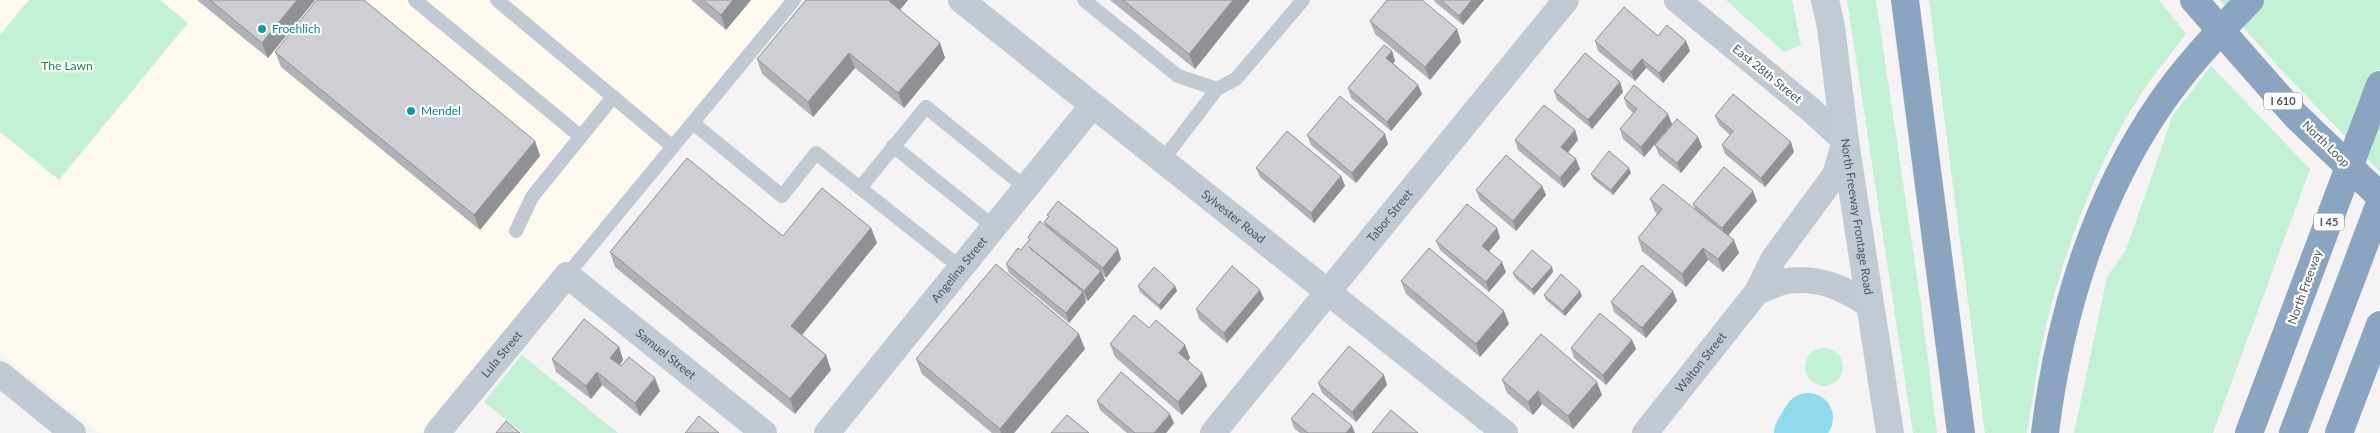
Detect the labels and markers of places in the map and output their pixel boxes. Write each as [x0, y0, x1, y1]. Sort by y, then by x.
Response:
place label: Froehlich [272, 21, 320, 36]
marker: Froehlich [256, 23, 268, 35]
place label: Mendel [421, 103, 461, 118]
marker: Mendel [405, 105, 417, 117]

